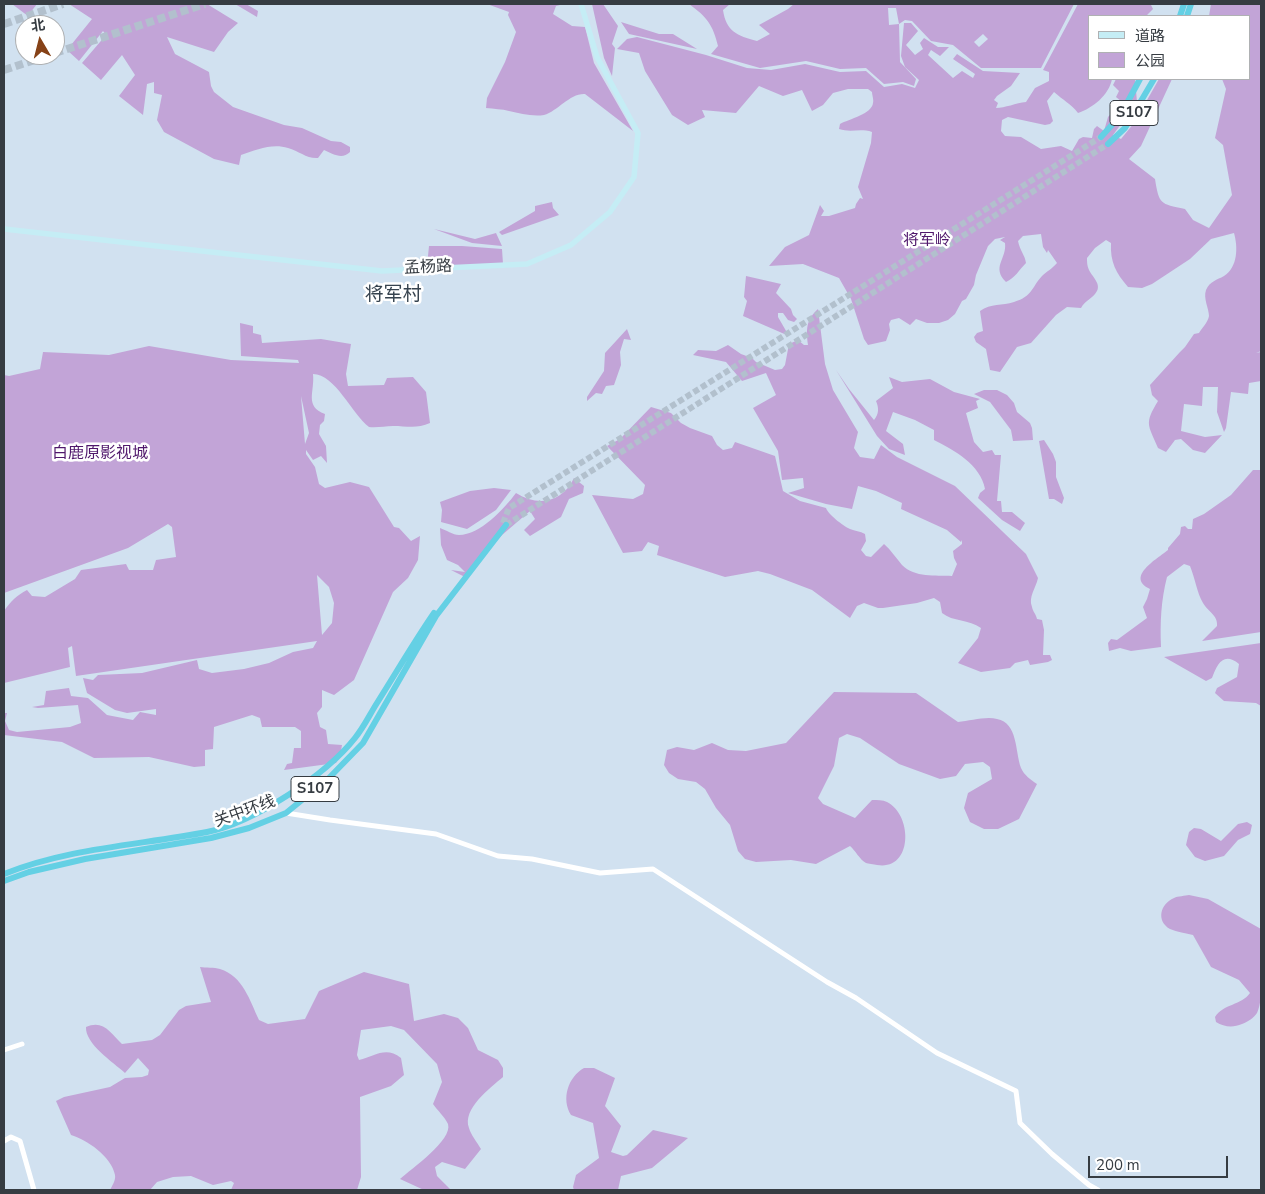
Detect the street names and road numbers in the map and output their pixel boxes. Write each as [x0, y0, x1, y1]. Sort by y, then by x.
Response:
road number: S107 [1110, 100, 1158, 126]
street label: 孟杨路 [404, 257, 452, 279]
road number: S107 [291, 776, 339, 802]
street label: 关中环线 [212, 792, 278, 832]

